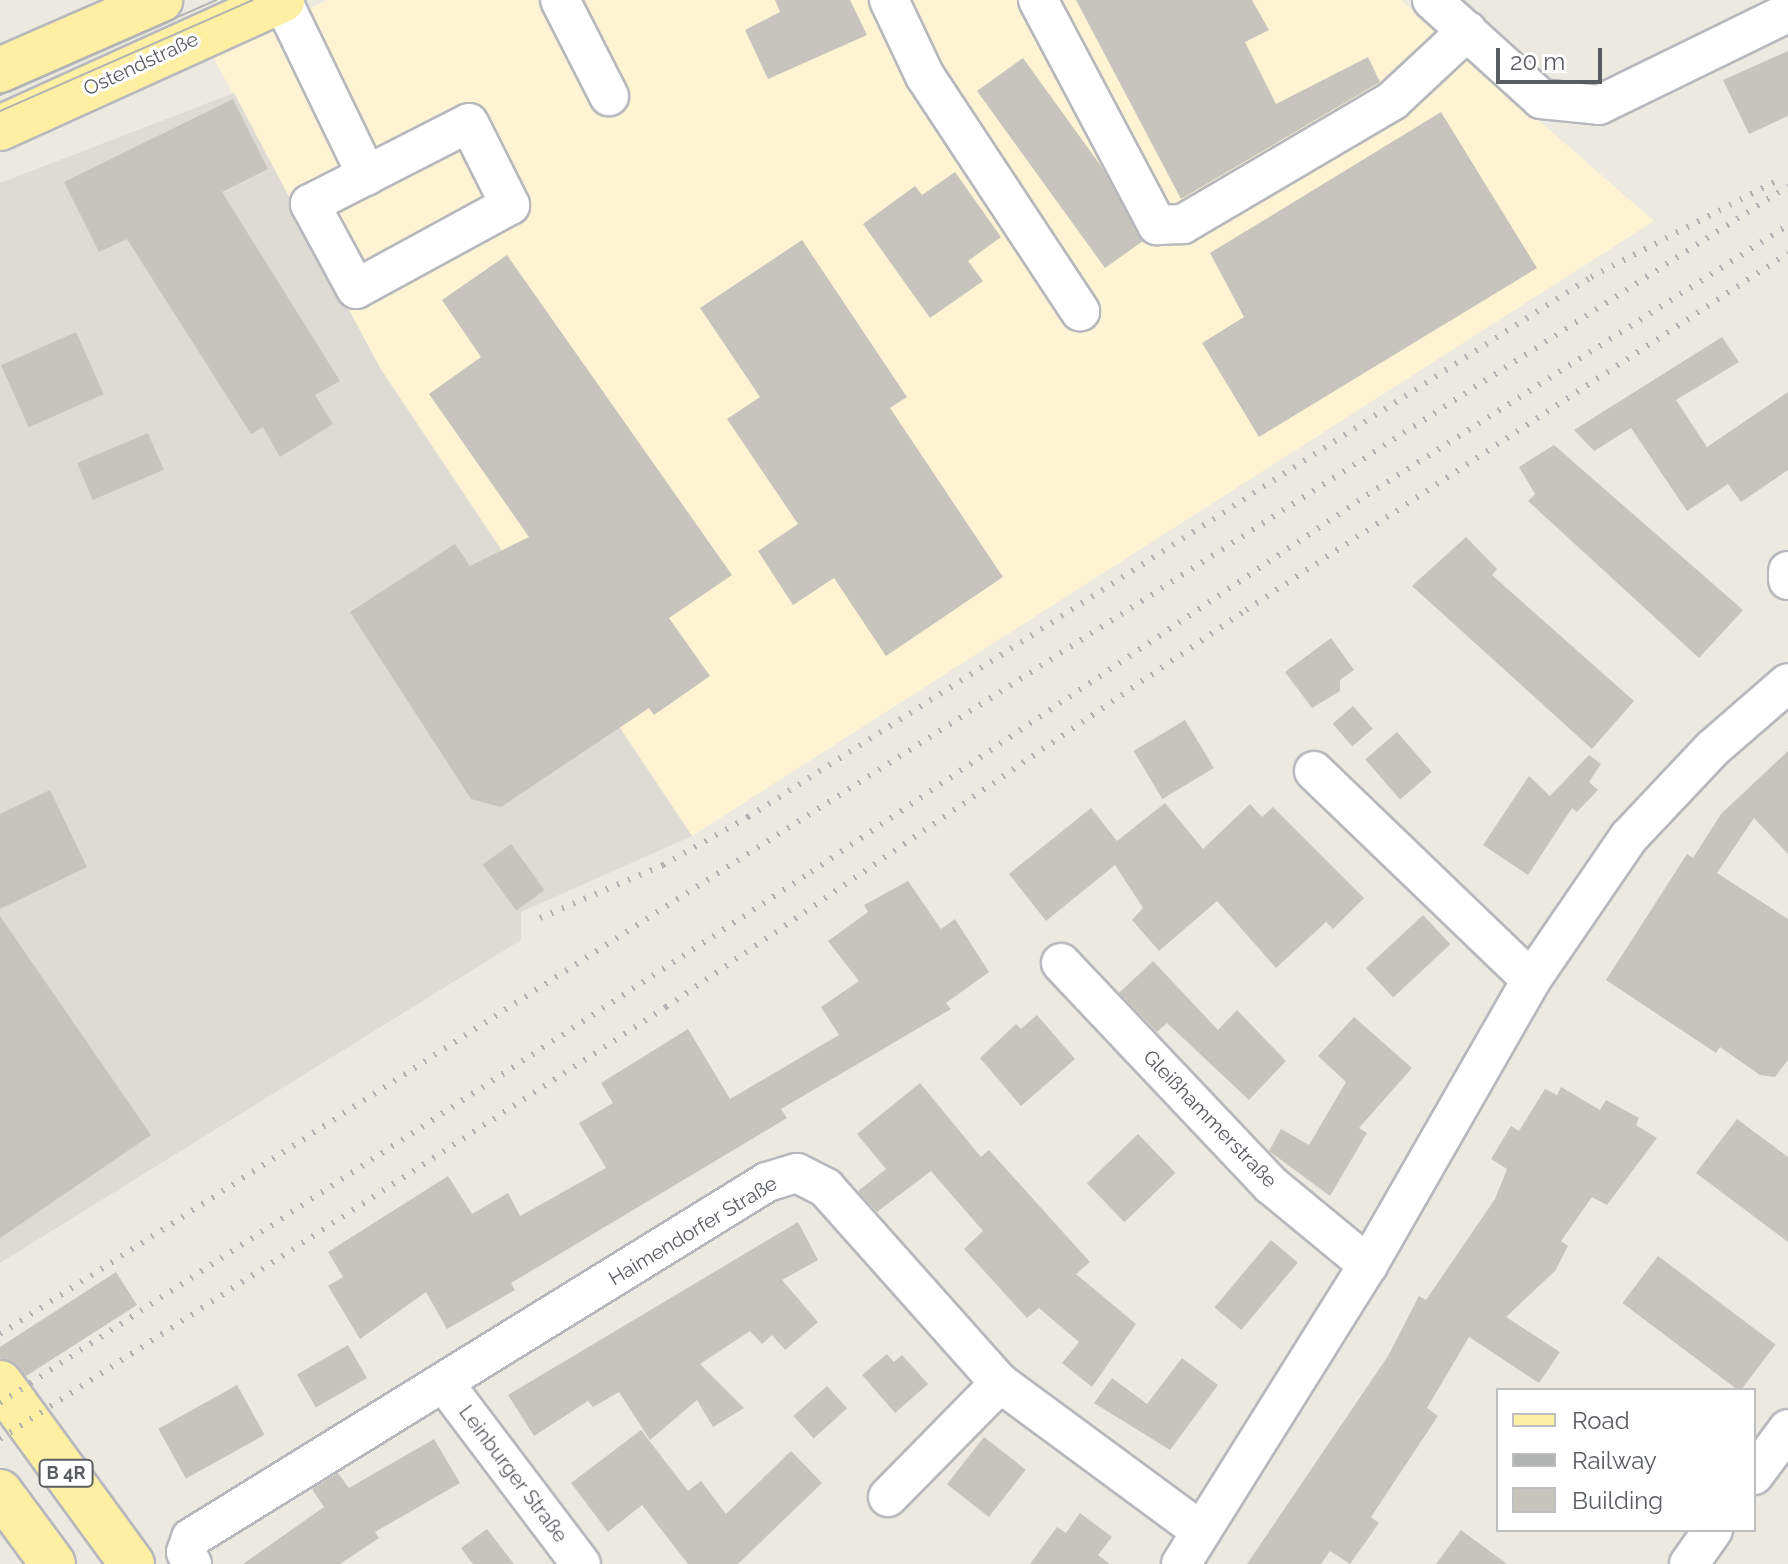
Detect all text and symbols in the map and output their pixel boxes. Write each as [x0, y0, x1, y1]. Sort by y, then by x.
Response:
street label: Ostendstraße [80, 27, 202, 101]
scale bar [1500, 32, 1606, 82]
text: 20 m [1510, 47, 1565, 76]
street label: Gleißhammerstraße [1138, 1045, 1282, 1193]
street label: Haimendorfer Straße [604, 1171, 782, 1291]
legend [1496, 1388, 1756, 1532]
street label: Leinburger Straße [454, 1401, 572, 1547]
text: Road [1572, 1406, 1630, 1435]
text: Railway [1572, 1446, 1657, 1475]
road number: B 4R [38, 1459, 94, 1487]
text: Building [1572, 1486, 1663, 1515]

